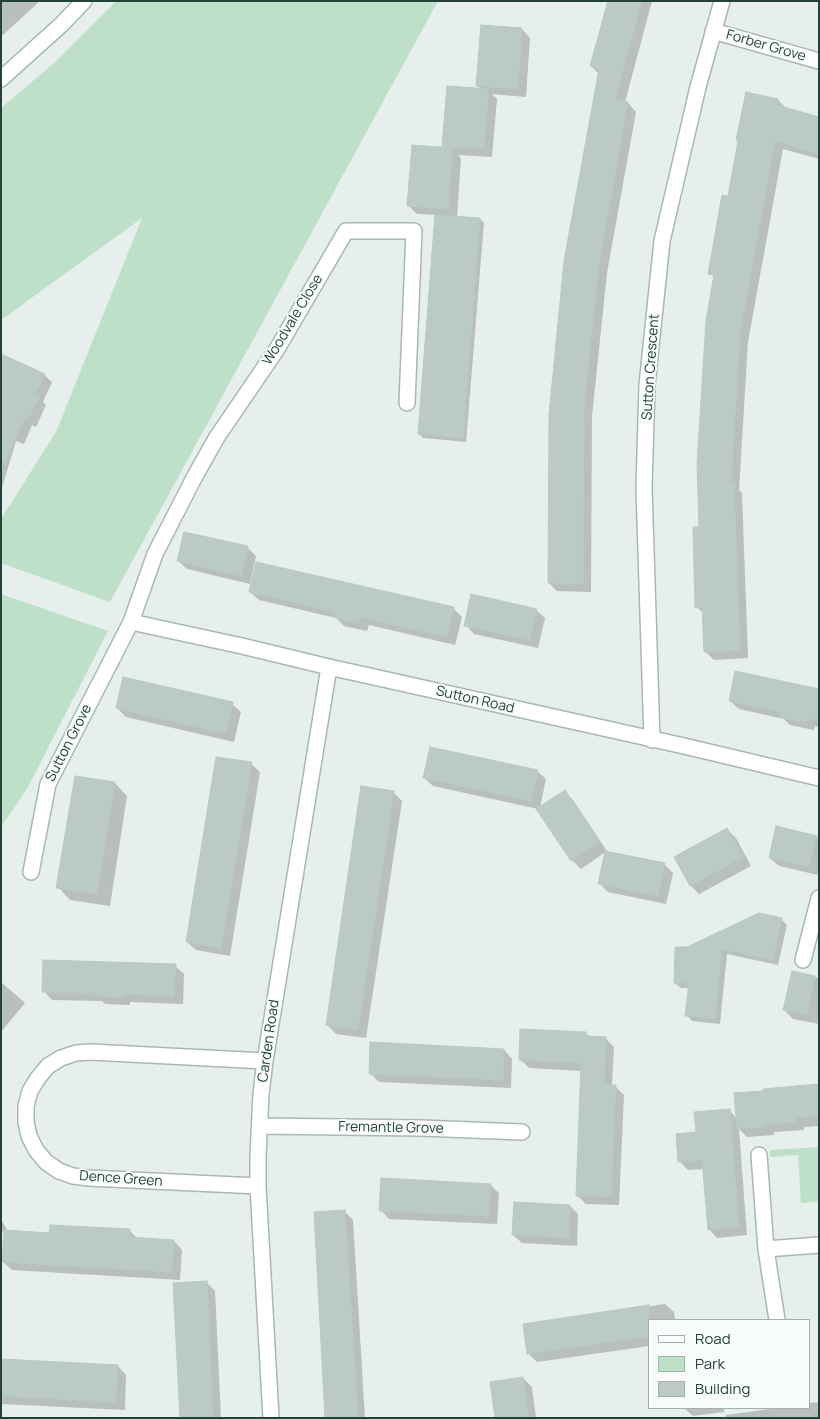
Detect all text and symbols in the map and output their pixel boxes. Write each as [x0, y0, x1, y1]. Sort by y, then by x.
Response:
street label: Forber Grove [724, 27, 808, 65]
street label: Woodvale Close [259, 272, 327, 368]
street label: Sutton Crescent [639, 313, 663, 421]
street label: Sutton Road [434, 683, 516, 717]
street label: Sutton Grove [42, 702, 96, 784]
street label: Carden Road [255, 999, 283, 1083]
street label: Fremantle Grove [338, 1119, 444, 1137]
street label: Dence Green [79, 1168, 163, 1190]
legend [648, 1319, 810, 1409]
text: Road [695, 1328, 731, 1349]
text: Park [695, 1353, 725, 1374]
text: Building [695, 1378, 750, 1399]

